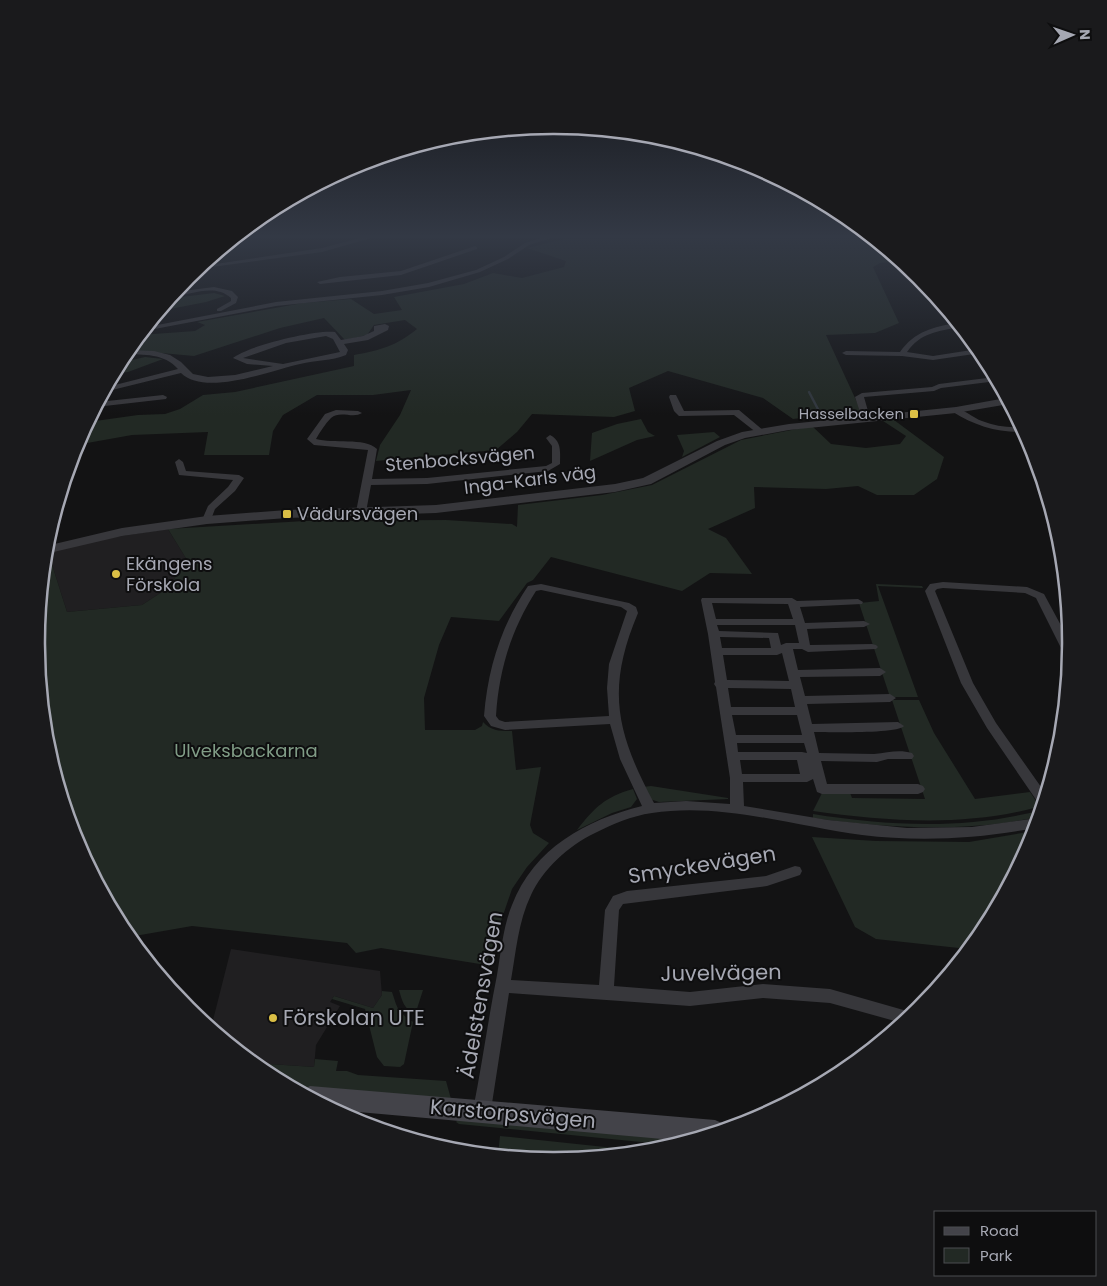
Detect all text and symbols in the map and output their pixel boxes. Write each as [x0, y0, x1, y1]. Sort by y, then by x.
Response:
north arrow [1047, 10, 1097, 60]
text: N [1075, 29, 1095, 40]
place label: Hasselbacken [799, 403, 904, 424]
marker: Hasselbacken [908, 408, 920, 420]
street label: Stenbocksvägen [384, 440, 536, 477]
street label: Inga-Karls väg [462, 459, 597, 500]
place label: Vädursvägen [297, 501, 418, 526]
marker: Vädursvägen [281, 508, 293, 520]
place label: Ekängens Förskola [126, 551, 212, 597]
marker: Ekängens Förskola [110, 568, 122, 580]
park label: Ulveksbackarna [174, 738, 318, 763]
street label: Smyckevägen [626, 839, 778, 890]
street label: Ädelstensvägen [452, 909, 509, 1081]
street label: Juvelvägen [660, 957, 782, 988]
place label: Förskolan UTE [283, 1003, 425, 1032]
marker: Förskolan UTE [267, 1012, 279, 1024]
street label: Karstorpsvägen [429, 1092, 597, 1135]
legend [934, 1211, 1097, 1276]
text: Road [980, 1220, 1019, 1241]
text: Park [980, 1245, 1012, 1266]

